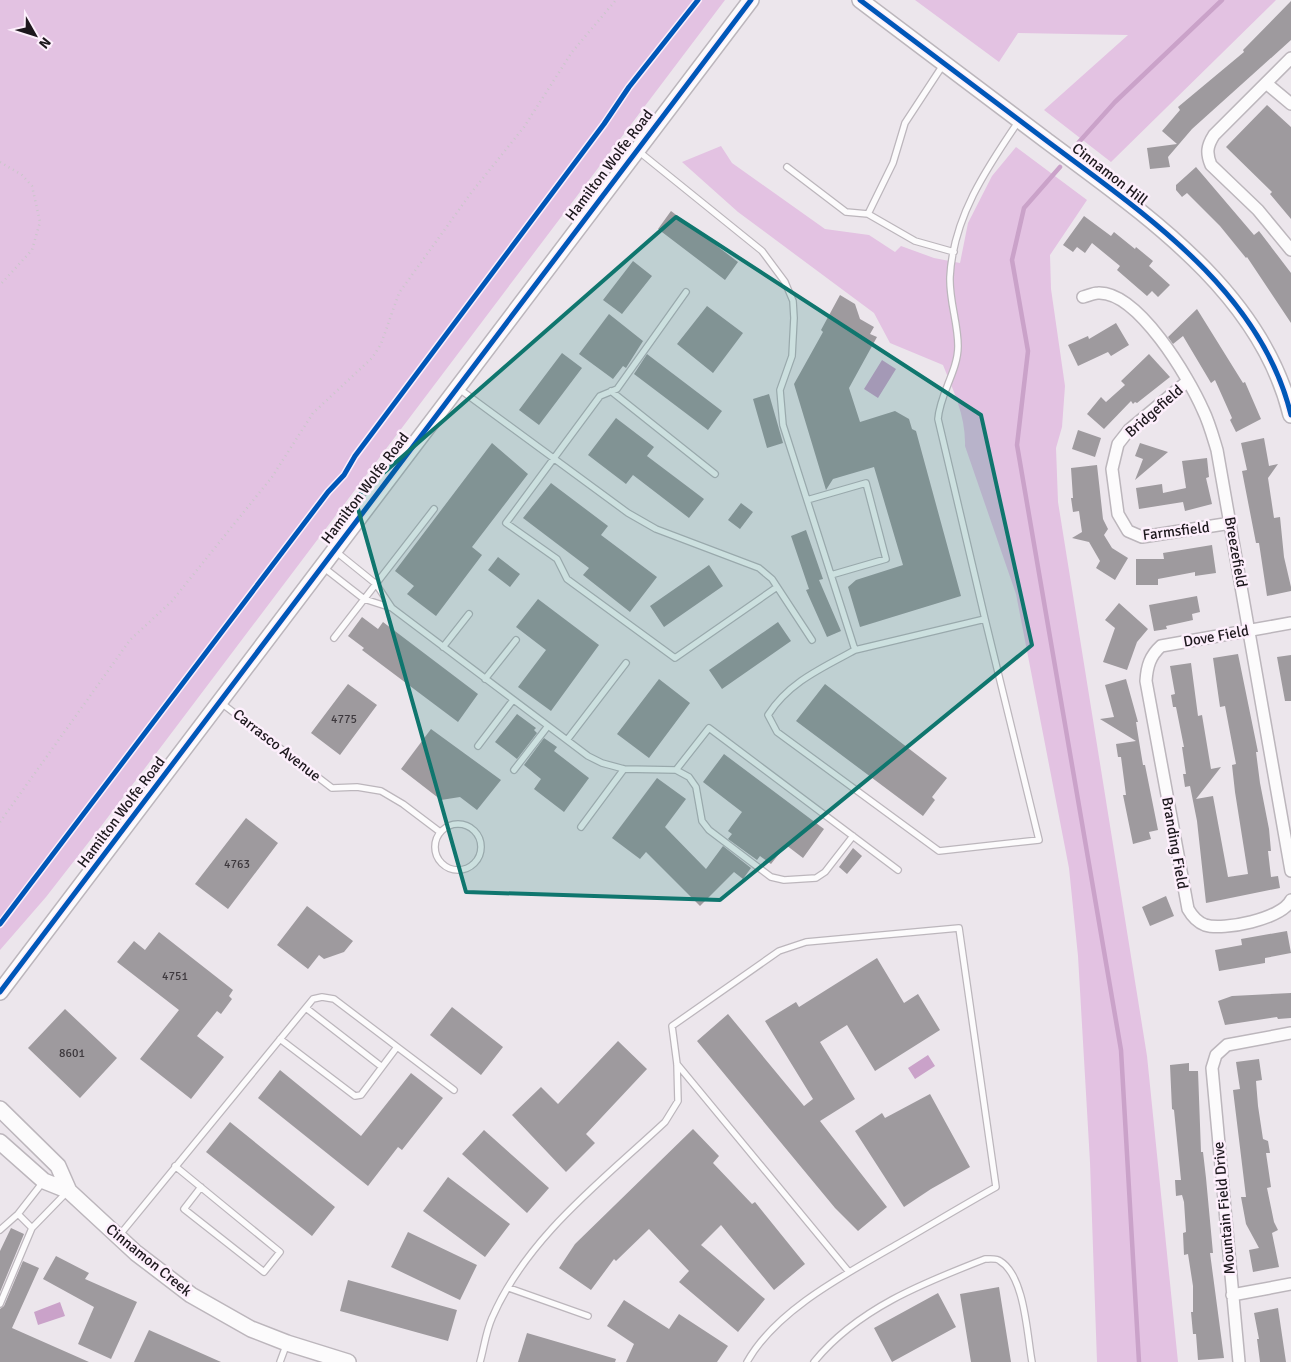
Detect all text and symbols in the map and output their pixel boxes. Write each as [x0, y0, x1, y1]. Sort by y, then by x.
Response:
north arrow [10, 10, 60, 60]
text: N [35, 34, 54, 52]
street label: Hamilton Wolfe Road [561, 106, 657, 224]
street label: Cinnamon Hill [1069, 139, 1151, 209]
street label: Bridgefield [1121, 381, 1187, 441]
street label: Hamilton Wolfe Road [317, 429, 413, 547]
street label: Breezefield [1221, 515, 1251, 589]
street label: Farmsfield [1141, 518, 1211, 544]
street label: Dove Field [1182, 621, 1250, 651]
street label: Carrasco Avenue [229, 705, 325, 785]
house number: 4775 [331, 712, 357, 727]
street label: Hamilton Wolfe Road [73, 753, 169, 871]
street label: Branding Field [1158, 796, 1192, 890]
house number: 4763 [224, 857, 250, 872]
house number: 4751 [162, 969, 188, 984]
house number: 8601 [59, 1046, 85, 1061]
street label: Mountain Field Drive [1209, 1141, 1239, 1275]
street label: Cinnamon Creek [102, 1220, 196, 1300]

